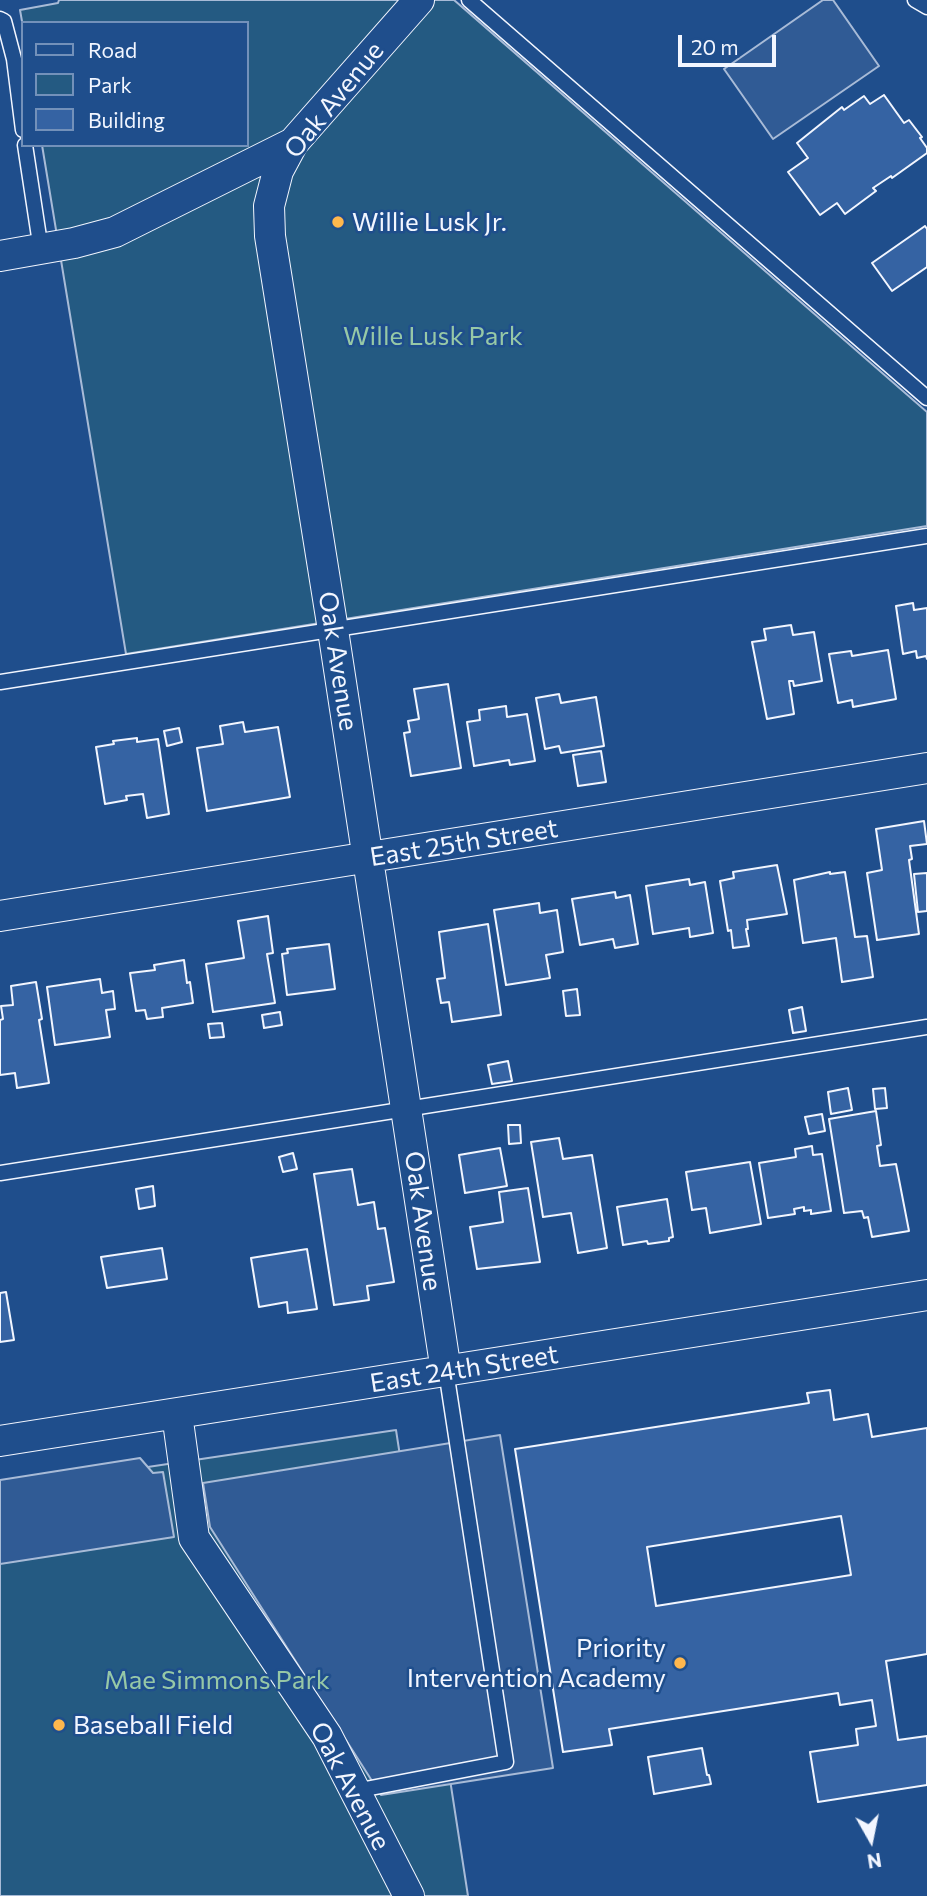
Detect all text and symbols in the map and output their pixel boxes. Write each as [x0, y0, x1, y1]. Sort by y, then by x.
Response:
legend [21, 21, 248, 147]
scale bar [682, 21, 780, 65]
text: 20 m [691, 34, 739, 59]
street label: Oak Avenue [278, 36, 390, 164]
text: Road [88, 37, 137, 62]
text: Park [88, 72, 132, 97]
text: Building [88, 107, 165, 132]
place label: Willie Lusk Jr. [352, 206, 507, 238]
marker: Willie Lusk Jr. [330, 214, 346, 230]
park label: Wille Lusk Park [343, 320, 523, 352]
street label: Oak Avenue [312, 589, 364, 733]
street label: East 25th Street [368, 813, 560, 873]
street label: Oak Avenue [398, 1149, 448, 1293]
street label: East 24th Street [368, 1339, 560, 1399]
place label: Priority Intervention Academy [407, 1632, 666, 1694]
marker: Priority Intervention Academy [672, 1655, 688, 1671]
park label: Mae Simmons Park [104, 1664, 330, 1696]
place label: Baseball Field [73, 1709, 233, 1741]
marker: Baseball Field [51, 1717, 67, 1733]
street label: Oak Avenue [303, 1717, 397, 1855]
north arrow [836, 1805, 906, 1875]
text: N [866, 1849, 883, 1874]

